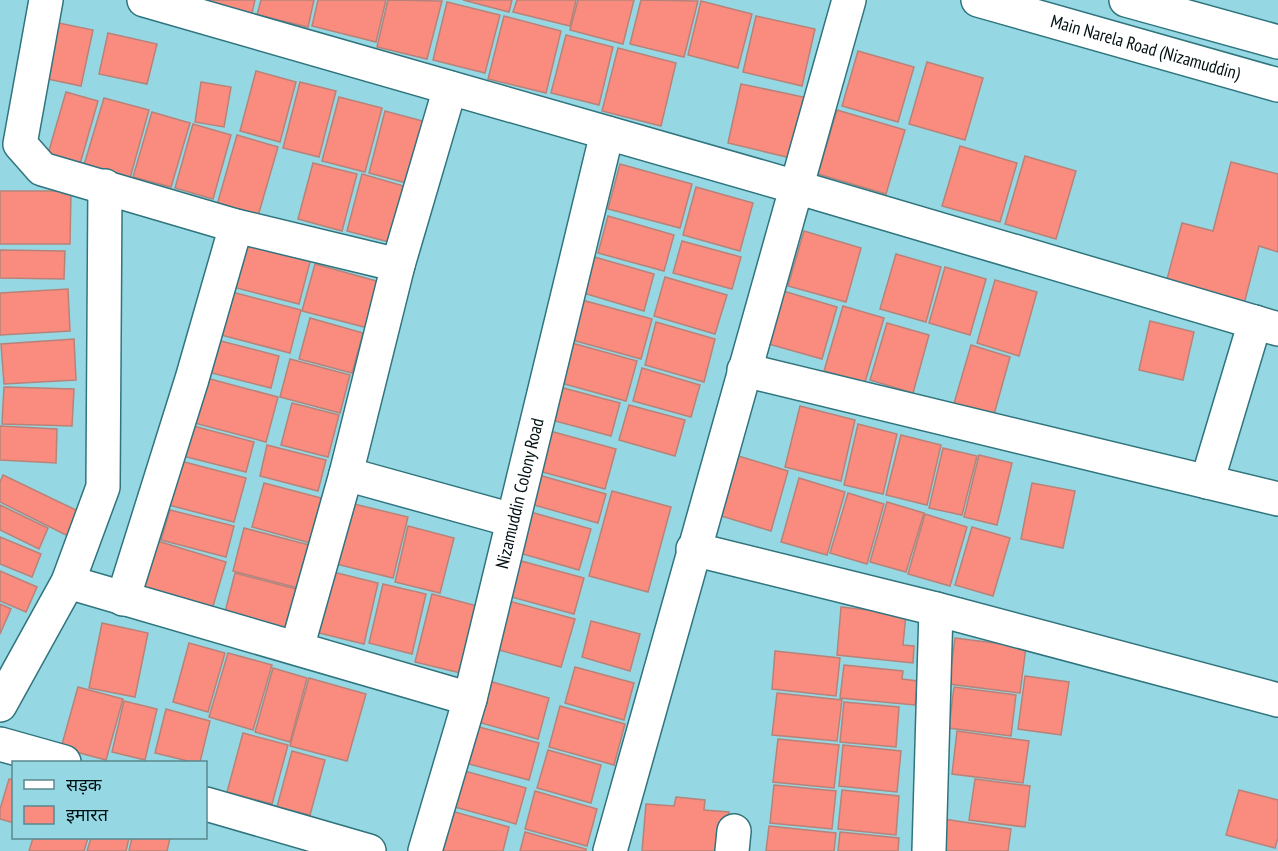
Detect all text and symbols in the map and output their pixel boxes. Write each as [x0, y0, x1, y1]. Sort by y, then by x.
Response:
street label: Main Narela Road (Nizamuddin) [1048, 9, 1244, 85]
street label: Nizamuddin Colony Road [490, 416, 549, 571]
legend [12, 761, 207, 839]
text: सड़क [66, 773, 103, 796]
text: इमारत [66, 803, 109, 826]

